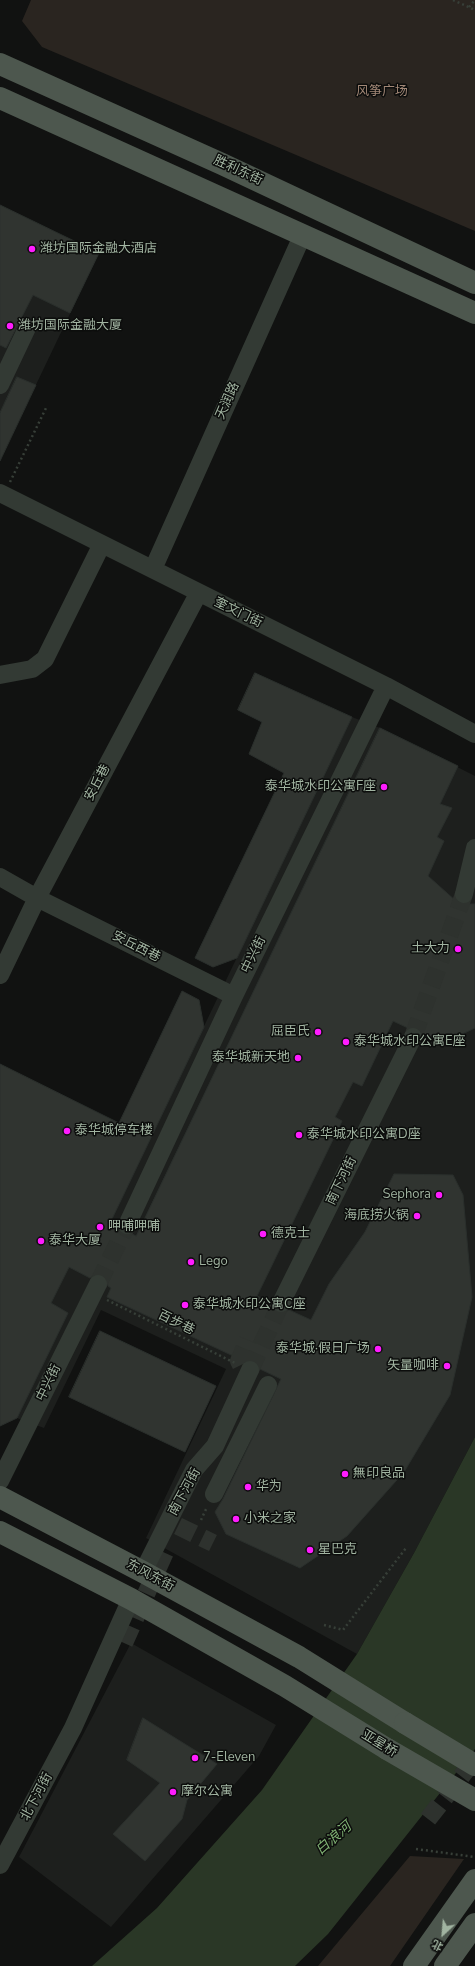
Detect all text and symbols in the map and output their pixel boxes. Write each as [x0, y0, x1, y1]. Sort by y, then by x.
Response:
park label: 风筝广场 [356, 84, 408, 100]
street label: 胜利东街 [211, 153, 265, 189]
place label: 潍坊国际金融大酒店 [40, 241, 157, 257]
marker: 潍坊国际金融大酒店 [27, 244, 37, 254]
place label: 潍坊国际金融大厦 [18, 318, 122, 334]
marker: 潍坊国际金融大厦 [5, 321, 15, 331]
street label: 天润路 [213, 380, 243, 422]
street label: 奎文门街 [211, 595, 265, 631]
street label: 安丘巷 [82, 762, 114, 804]
place label: 泰华城水印公寓F座 [265, 779, 376, 795]
marker: 泰华城水印公寓F座 [379, 782, 389, 792]
street label: 安丘西巷 [109, 928, 163, 966]
street label: 中兴街 [238, 934, 270, 976]
place label: 土大力 [411, 941, 450, 957]
marker: 土大力 [453, 944, 463, 954]
place label: 屈臣氏 [271, 1024, 310, 1040]
marker: 屈臣氏 [313, 1027, 323, 1037]
place label: 泰华城水印公寓E座 [354, 1034, 466, 1050]
marker: 泰华城水印公寓E座 [341, 1037, 351, 1047]
place label: 泰华城新天地 [212, 1050, 290, 1066]
marker: 泰华城新天地 [293, 1053, 303, 1063]
place label: 泰华城停车楼 [75, 1123, 153, 1139]
marker: 泰华城停车楼 [62, 1126, 72, 1136]
place label: 泰华城水印公寓D座 [307, 1127, 421, 1143]
marker: 泰华城水印公寓D座 [294, 1130, 304, 1140]
street label: 南下河街 [324, 1154, 360, 1208]
place label: Sephora [382, 1187, 431, 1203]
marker: Sephora [434, 1190, 444, 1200]
place label: 海底捞火锅 [344, 1208, 409, 1224]
marker: 海底捞火锅 [412, 1211, 422, 1221]
place label: 呷哺呷哺 [108, 1219, 160, 1235]
marker: 呷哺呷哺 [95, 1222, 105, 1232]
place label: 德克士 [271, 1226, 310, 1242]
marker: 德克士 [258, 1229, 268, 1239]
place label: 泰华大厦 [49, 1233, 101, 1249]
marker: 泰华大厦 [36, 1236, 46, 1246]
place label: Lego [199, 1254, 228, 1270]
marker: Lego [186, 1257, 196, 1267]
place label: 泰华城水印公寓C座 [193, 1297, 306, 1313]
marker: 泰华城水印公寓C座 [180, 1300, 190, 1310]
street label: 百步巷 [155, 1307, 197, 1339]
place label: 泰华城·假日广场 [276, 1341, 370, 1357]
marker: 泰华城·假日广场 [373, 1344, 383, 1354]
place label: 矢量咖啡 [387, 1358, 439, 1374]
marker: 矢量咖啡 [442, 1361, 452, 1371]
street label: 中兴街 [33, 1362, 65, 1404]
street label: 南下河街 [166, 1465, 204, 1519]
place label: 無印良品 [353, 1466, 405, 1482]
marker: 無印良品 [340, 1469, 350, 1479]
place label: 华为 [256, 1479, 282, 1495]
marker: 华为 [243, 1482, 253, 1492]
place label: 小米之家 [244, 1511, 296, 1527]
marker: 小米之家 [231, 1514, 241, 1524]
place label: 星巴克 [318, 1542, 357, 1558]
marker: 星巴克 [305, 1545, 315, 1555]
street label: 东风东街 [123, 1557, 177, 1595]
street label: 亚星桥 [358, 1727, 400, 1761]
place label: 7-Eleven [203, 1750, 255, 1766]
marker: 7-Eleven [190, 1753, 200, 1763]
street label: 北下河街 [18, 1770, 56, 1824]
place label: 摩尔公寓 [181, 1784, 233, 1800]
marker: 摩尔公寓 [168, 1787, 178, 1797]
water label: 白浪河 [313, 1819, 355, 1859]
north arrow [423, 1914, 463, 1954]
text: 北 [429, 1936, 446, 1954]

